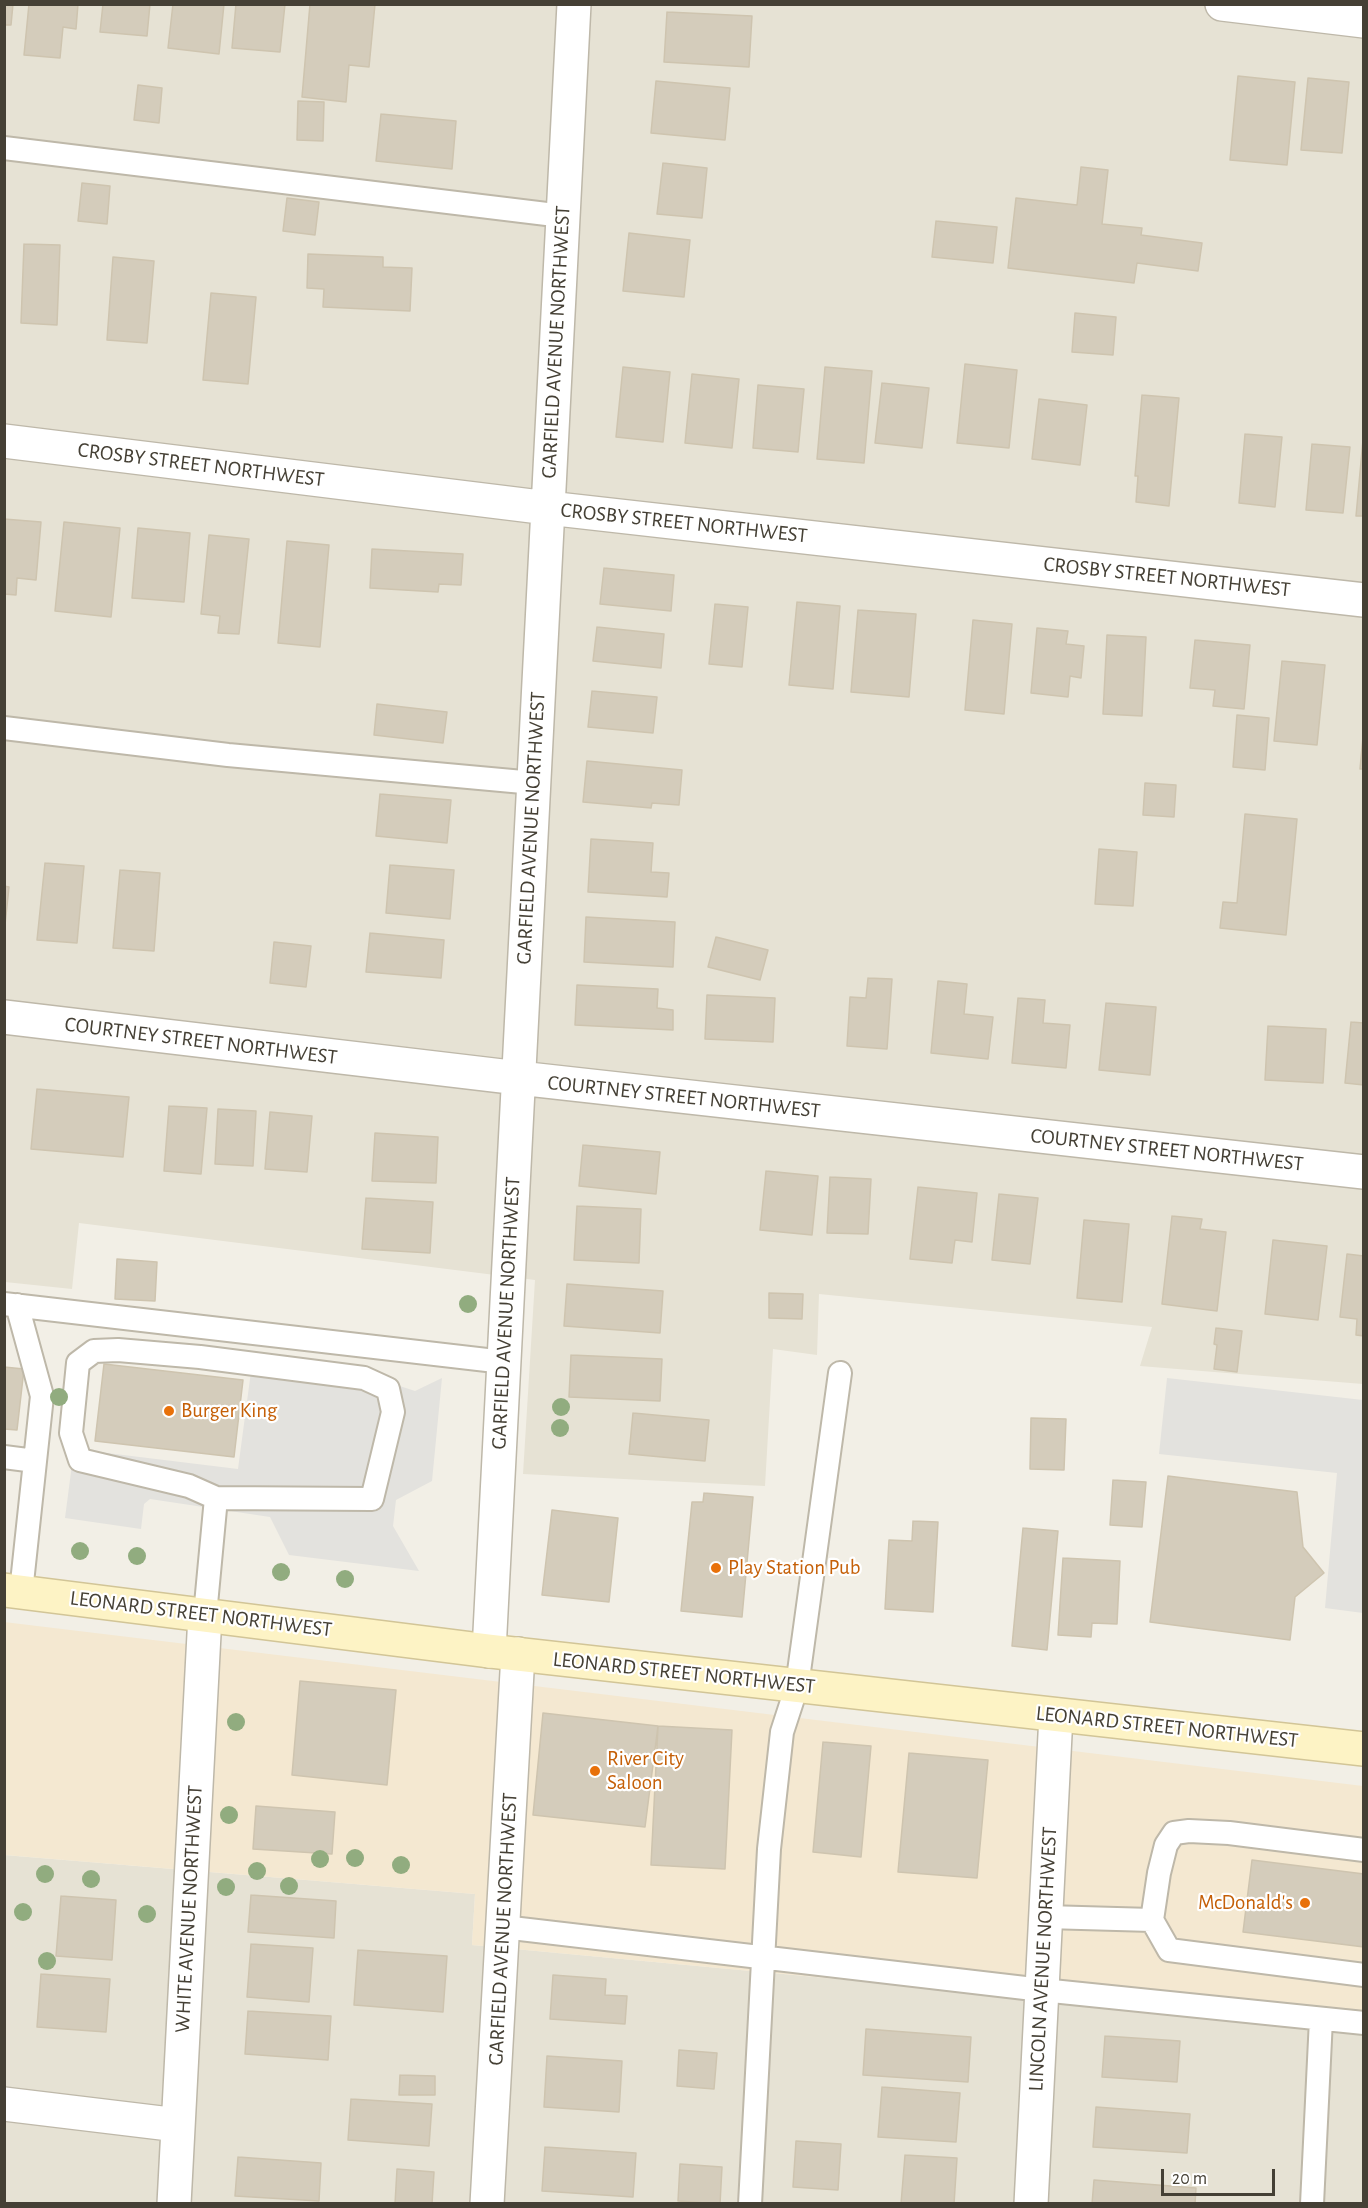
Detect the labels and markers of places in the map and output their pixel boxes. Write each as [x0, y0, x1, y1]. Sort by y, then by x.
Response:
place label: Burger King [181, 1398, 277, 1424]
marker: Burger King [162, 1404, 176, 1418]
place label: Play Station Pub [728, 1555, 861, 1581]
marker: Play Station Pub [709, 1561, 723, 1575]
place label: River City Saloon [607, 1746, 684, 1796]
marker: River City Saloon [588, 1764, 602, 1778]
place label: McDonald's [1198, 1890, 1293, 1916]
marker: McDonald's [1298, 1896, 1312, 1910]

